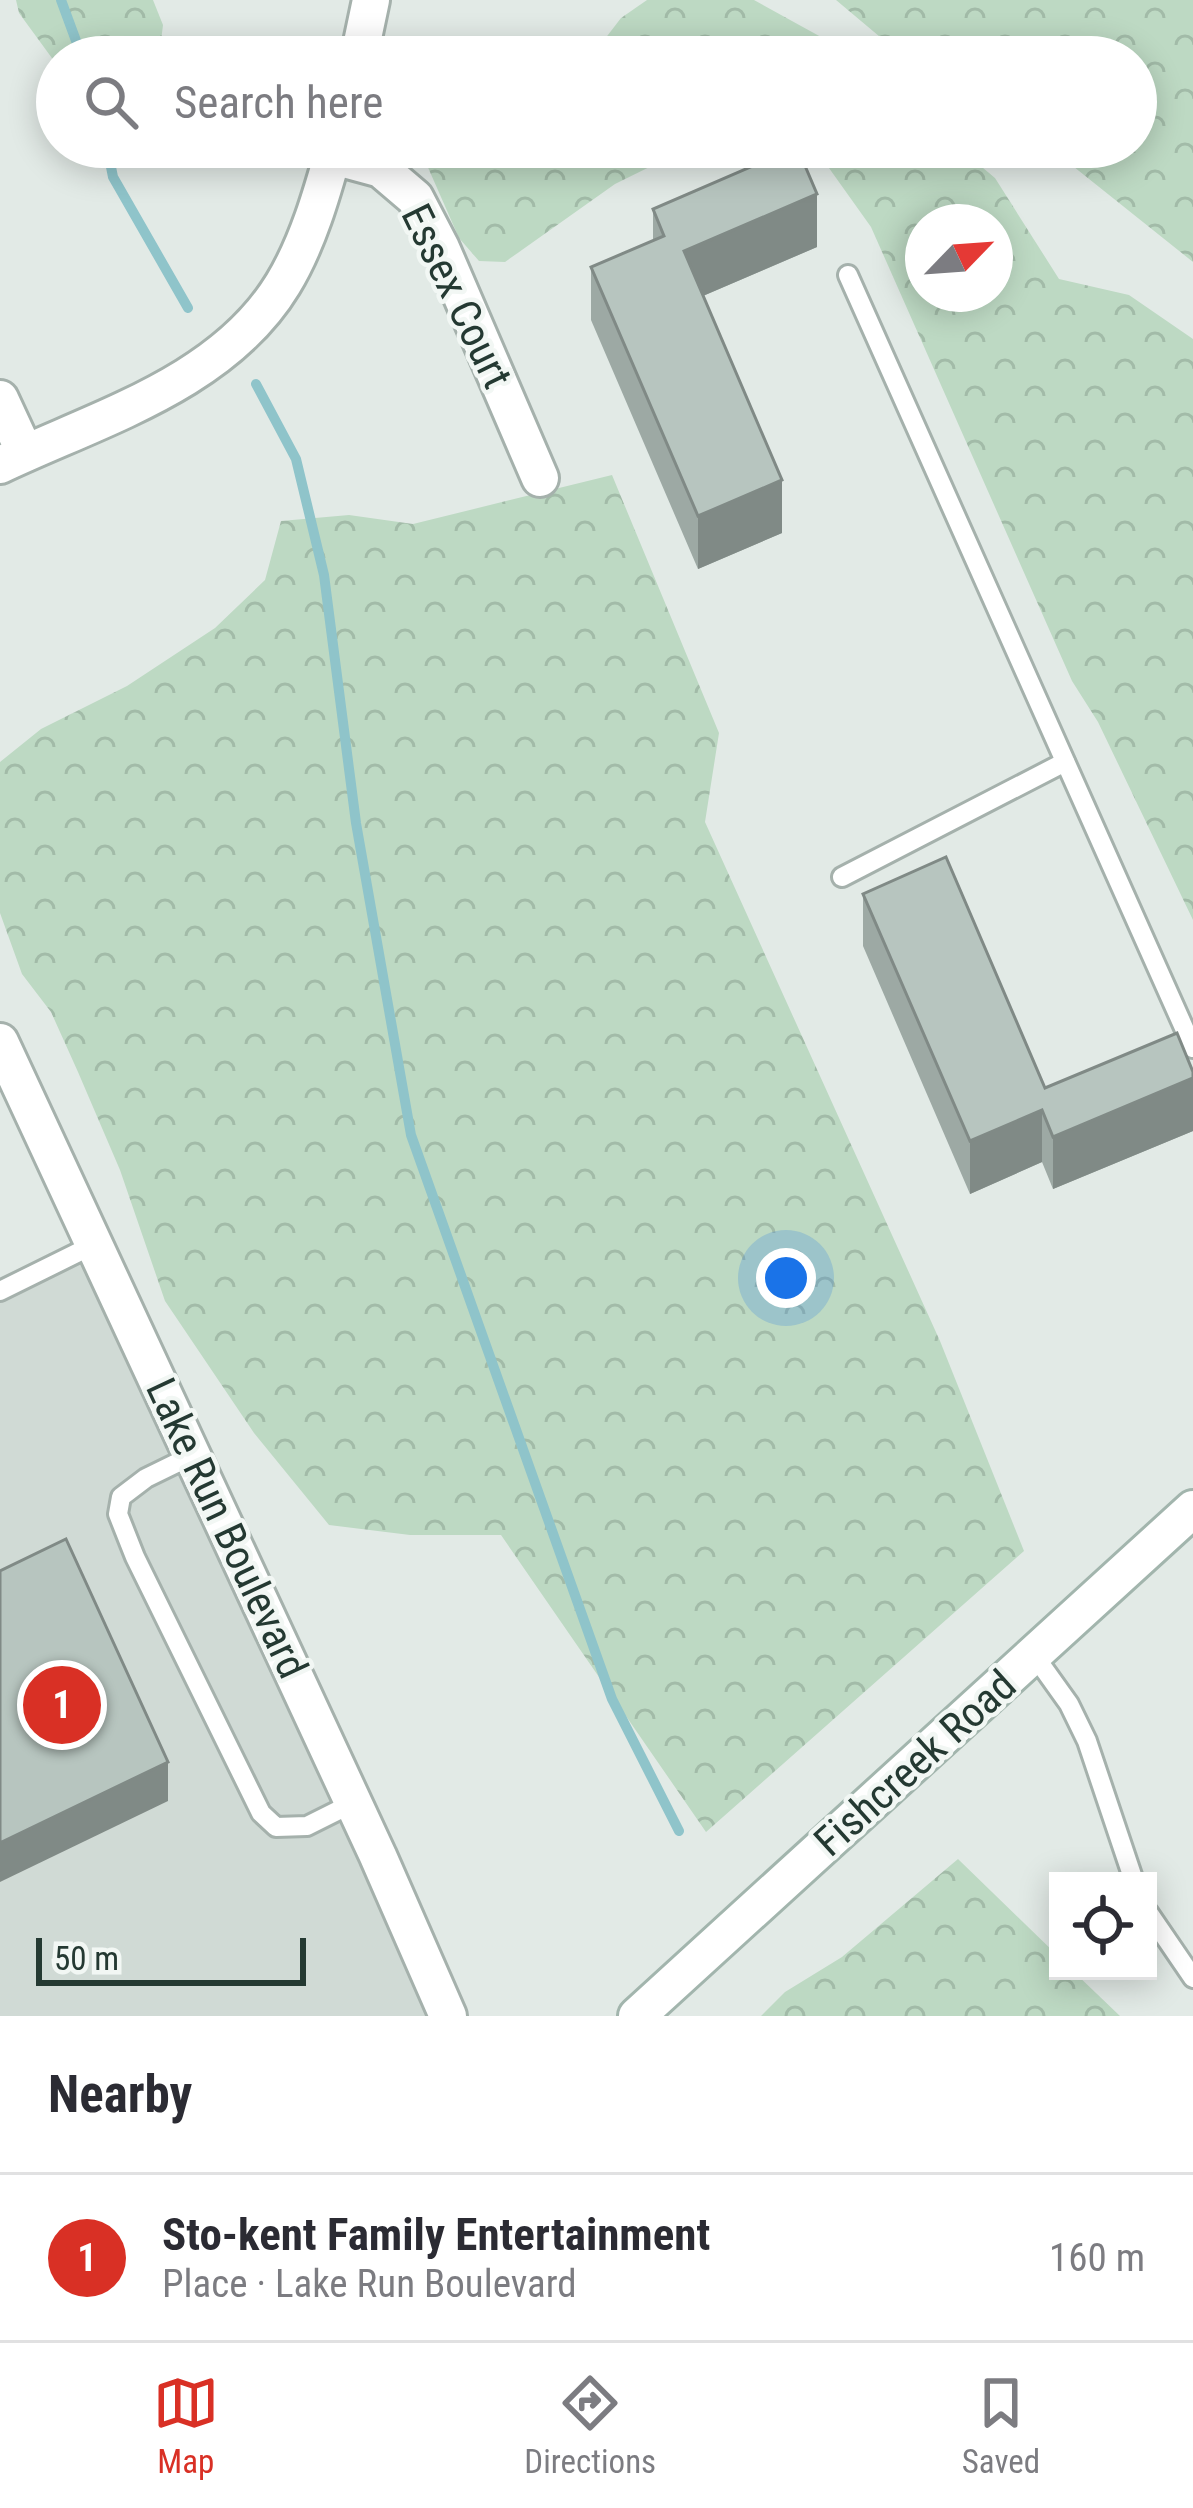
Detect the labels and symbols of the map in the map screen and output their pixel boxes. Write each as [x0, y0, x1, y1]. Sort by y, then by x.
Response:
street label: Essex Court [391, 196, 523, 396]
north arrow [905, 204, 1013, 312]
your location [756, 1248, 816, 1308]
street label: Lake Run Boulevard [136, 1370, 318, 1686]
pin: 1 [23, 1660, 101, 1750]
street label: Fishcreek Road [804, 1660, 1026, 1866]
scale bar [36, 1932, 306, 1985]

